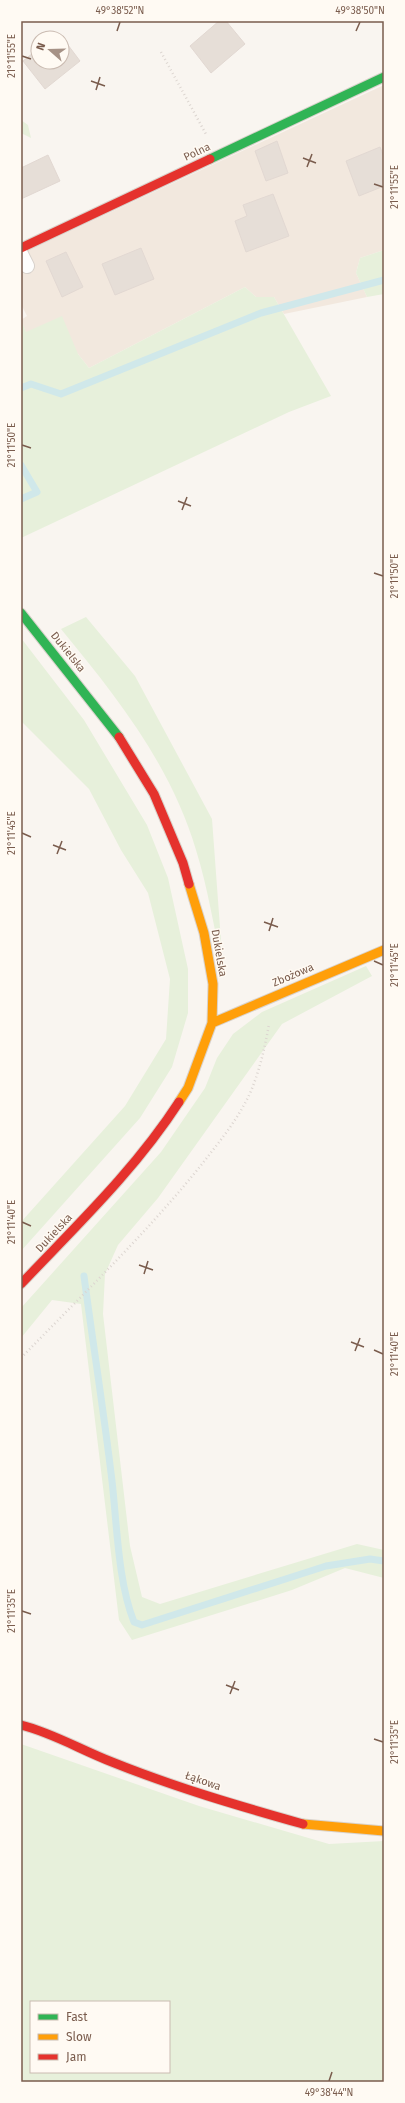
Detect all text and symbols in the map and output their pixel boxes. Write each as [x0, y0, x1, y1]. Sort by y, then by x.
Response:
text: 49°38'52"N [96, 5, 144, 17]
text: 49°38'50"N [335, 5, 385, 17]
north arrow [30, 30, 70, 70]
text: 21°11'55"E [6, 34, 18, 78]
text: N [34, 41, 48, 52]
street label: Polna [182, 140, 213, 164]
text: 21°11'55"E [389, 165, 401, 209]
text: 21°11'50"E [6, 423, 18, 467]
text: 21°11'50"E [389, 554, 401, 598]
street label: Dukielska [48, 629, 88, 675]
text: 21°11'45"E [6, 811, 18, 855]
street label: Dukielska [208, 928, 230, 978]
text: 21°11'45"E [389, 943, 401, 987]
street label: Zbożowa [270, 961, 316, 989]
text: 21°11'40"E [6, 1200, 18, 1244]
street label: Dukielska [33, 1211, 75, 1255]
text: 21°11'40"E [389, 1332, 401, 1376]
text: 21°11'35"E [6, 1589, 18, 1633]
text: 21°11'35"E [389, 1720, 401, 1764]
street label: Łąkowa [183, 1769, 223, 1793]
legend [30, 2001, 170, 2073]
text: Fast [66, 2010, 88, 2024]
text: Slow [66, 2030, 92, 2044]
text: Jam [66, 2050, 86, 2064]
text: 49°38'44"N [305, 2087, 353, 2099]

